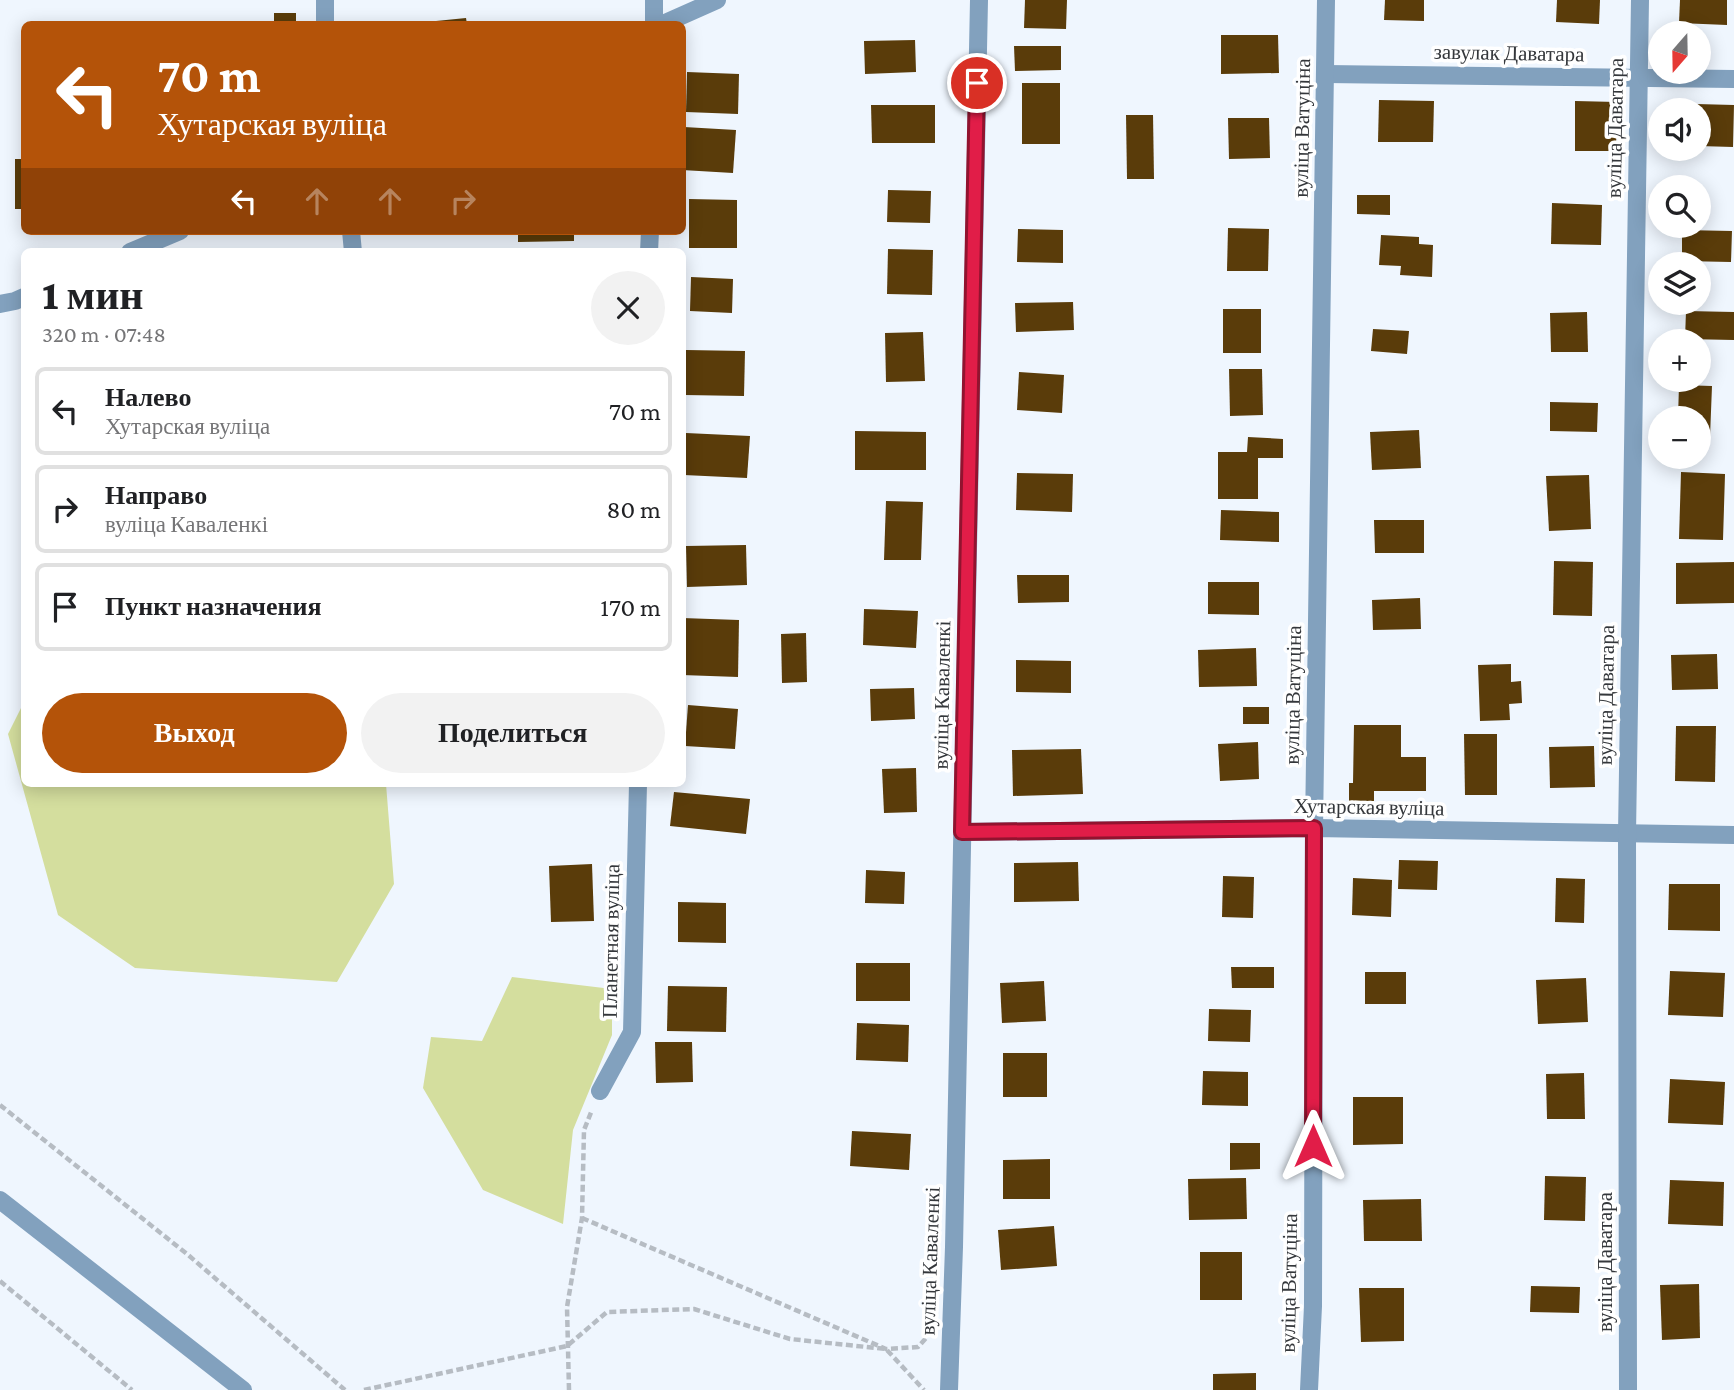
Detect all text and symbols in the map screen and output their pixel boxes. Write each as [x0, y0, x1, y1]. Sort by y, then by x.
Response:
north arrow [1648, 21, 1712, 84]
map controls [1648, 21, 1711, 469]
street label: завулак Даватара [1433, 40, 1585, 66]
text: 70 m [157, 48, 261, 103]
icon: left [42, 49, 133, 140]
pin [947, 53, 1007, 113]
street label: вуліца Ватуціна [1289, 57, 1315, 198]
street label: вуліца Даватара [1602, 57, 1628, 198]
icon: arrive [958, 64, 996, 102]
button: sound [1648, 98, 1711, 161]
text: Хутарская вуліца [157, 106, 387, 142]
button: search [1648, 175, 1711, 238]
icon: left [225, 182, 263, 220]
icon: ahead [298, 182, 336, 220]
icon: ahead [371, 182, 409, 220]
icon: right [444, 182, 482, 220]
button: layers [1648, 252, 1711, 315]
text: 1 мин [42, 271, 144, 318]
button: close [591, 271, 665, 345]
text: 320 m · 07:48 [42, 321, 166, 347]
button: + [1648, 329, 1711, 392]
text: Налево [105, 383, 191, 412]
icon: left [46, 392, 84, 430]
text: 70 m [609, 397, 661, 426]
button: − [1648, 406, 1711, 469]
text: Хутарская вуліца [105, 413, 270, 439]
text: Направо [105, 481, 207, 510]
icon: right [46, 490, 84, 528]
text: 80 m [607, 495, 661, 524]
text: вуліца Каваленкі [105, 511, 268, 537]
icon: arrive [46, 588, 84, 626]
text: Пункт назначения [105, 592, 322, 621]
text: 170 m [600, 593, 661, 622]
street label: вуліца Каваленкі [929, 620, 955, 770]
street label: вуліца Ватуціна [1280, 624, 1306, 765]
street label: вуліца Даватара [1593, 624, 1619, 765]
button: Выход [42, 693, 347, 773]
button: Поделиться [361, 693, 665, 773]
street label: Хутарская вуліца [1293, 794, 1445, 820]
street label: Планетная вуліца [598, 863, 624, 1018]
position arrow [1276, 1109, 1350, 1183]
street label: вуліца Каваленкі [915, 1186, 945, 1336]
street label: вуліца Даватара [1593, 1191, 1617, 1332]
street label: вуліца Ватуціна [1276, 1212, 1302, 1353]

